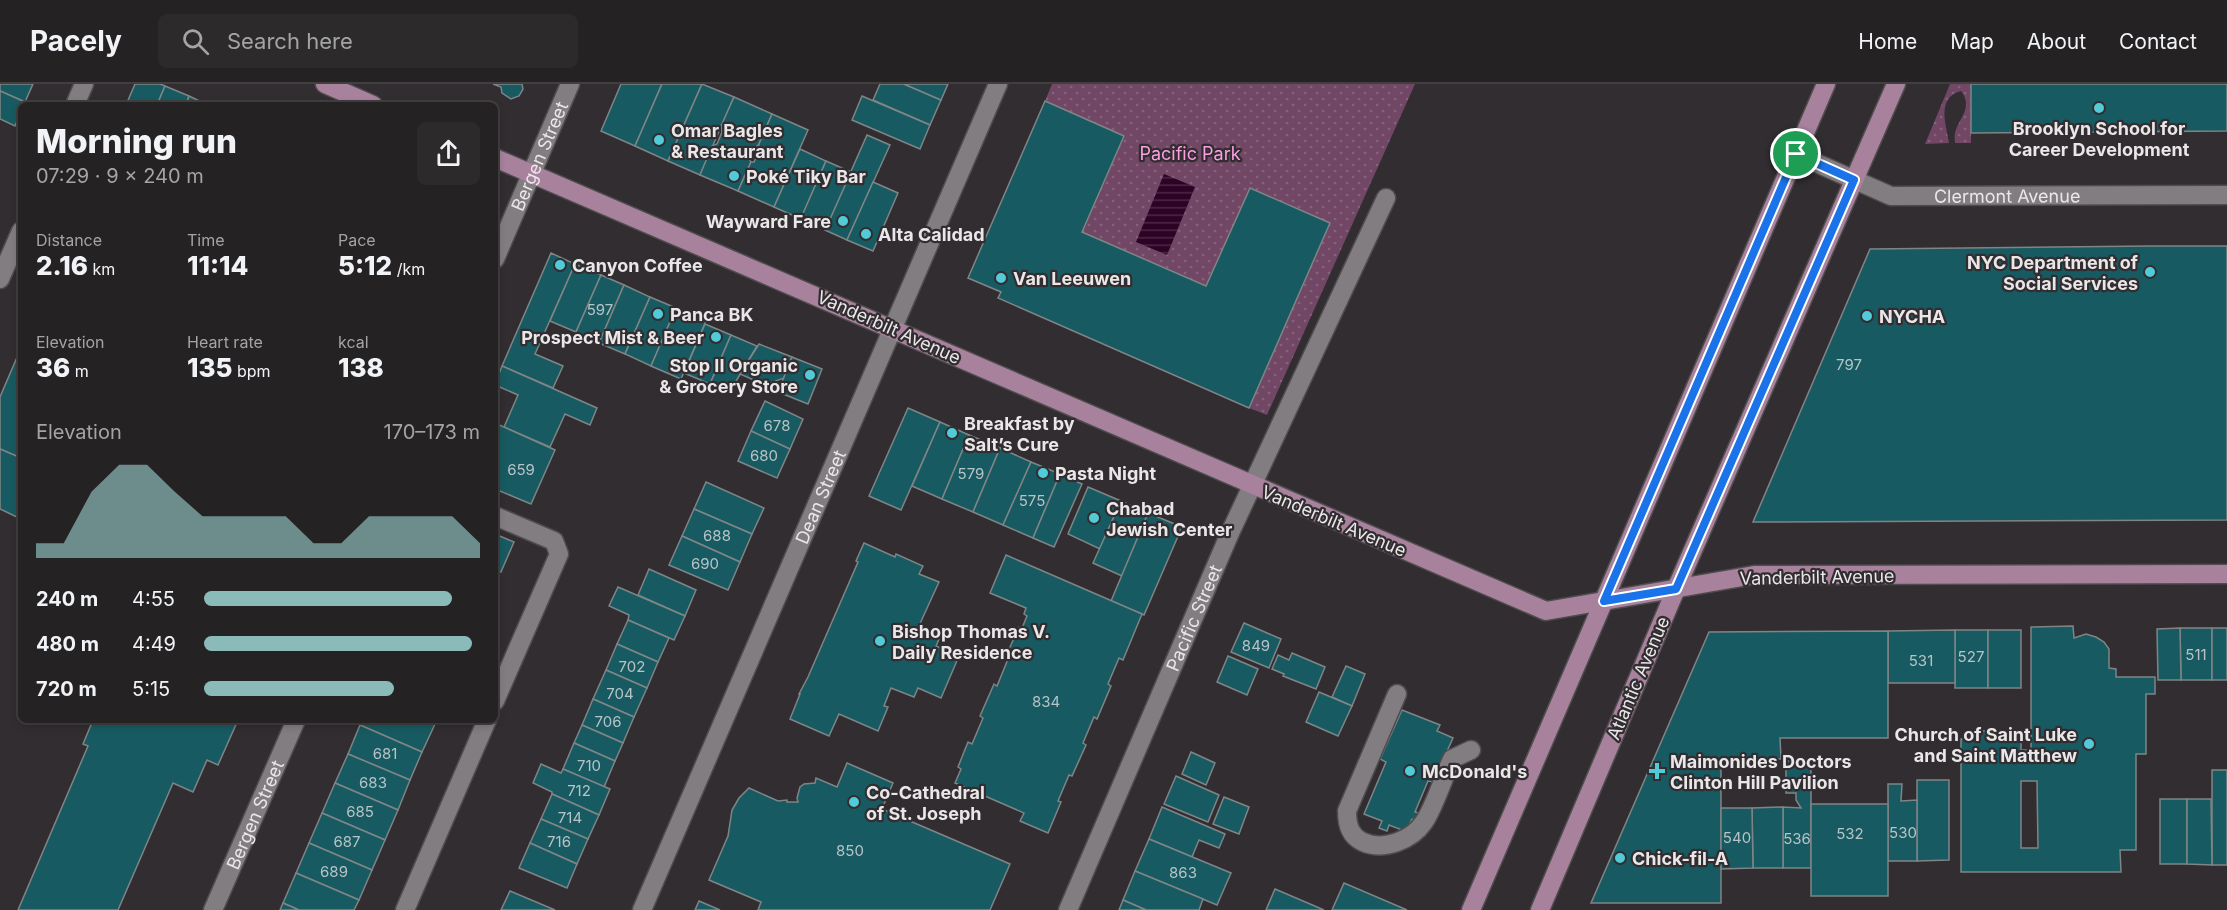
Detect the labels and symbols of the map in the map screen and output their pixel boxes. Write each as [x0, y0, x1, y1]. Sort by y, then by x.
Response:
street label: Bergen Street [506, 98, 572, 214]
marker: Brooklyn School for Career Development [2092, 101, 2106, 115]
place label: Brooklyn School for Career Development [2009, 118, 2190, 160]
place label: Omar Bagles & Restaurant [671, 120, 784, 162]
pin [1770, 128, 1821, 179]
marker: Omar Bagles & Restaurant [652, 133, 666, 147]
park label: Pacific Park [1139, 143, 1241, 164]
place label: Poké Tiky Bar [746, 166, 866, 187]
marker: Poké Tiky Bar [727, 169, 741, 183]
street label: Clermont Avenue [1934, 185, 2080, 206]
place label: Wayward Fare [706, 211, 831, 232]
marker: Wayward Fare [836, 214, 850, 228]
place label: Alta Calidad [878, 224, 985, 245]
marker: Alta Calidad [859, 227, 873, 241]
place label: NYC Department of Social Services [1967, 252, 2138, 294]
place label: Canyon Coffee [572, 255, 703, 276]
marker: Canyon Coffee [553, 258, 567, 272]
marker: NYC Department of Social Services [2143, 265, 2157, 279]
place label: Van Leeuwen [1013, 268, 1131, 289]
marker: Van Leeuwen [994, 271, 1008, 285]
street label: Vanderbilt Avenue [814, 286, 964, 368]
house number: 597 [587, 300, 613, 319]
place label: Panca BK [670, 304, 753, 325]
place label: NYCHA [1879, 306, 1945, 327]
marker: Panca BK [651, 307, 665, 321]
marker: NYCHA [1860, 309, 1874, 323]
place label: Prospect Mist & Beer [521, 327, 704, 348]
marker: Prospect Mist & Beer [709, 330, 723, 344]
place label: Stop II Organic & Grocery Store [659, 355, 798, 397]
house number: 797 [1836, 355, 1862, 374]
marker: Stop II Organic & Grocery Store [803, 368, 817, 382]
place label: Breakfast by Salt’s Cure [964, 413, 1075, 455]
house number: 678 [764, 416, 790, 435]
marker: Breakfast by Salt’s Cure [945, 426, 959, 440]
house number: 680 [750, 446, 778, 465]
street label: Dean Street [791, 446, 850, 547]
house number: 659 [507, 460, 535, 479]
place label: Pasta Night [1055, 463, 1157, 484]
house number: 579 [958, 464, 984, 483]
marker: Pasta Night [1036, 466, 1050, 480]
street label: Vanderbilt Avenue [1259, 481, 1409, 561]
house number: 575 [1019, 491, 1045, 510]
place label: Chabad Jewish Center [1106, 498, 1232, 540]
marker: Chabad Jewish Center [1087, 511, 1101, 525]
house number: 688 [703, 526, 731, 545]
house number: 690 [691, 554, 719, 573]
street label: Pacific Street [1161, 561, 1226, 674]
street label: Vanderbilt Avenue [1739, 565, 1895, 589]
street label: Atlantic Avenue [1603, 613, 1673, 743]
place label: Bishop Thomas V. Daily Residence [892, 621, 1050, 663]
marker: Bishop Thomas V. Daily Residence [873, 634, 887, 648]
house number: 849 [1242, 636, 1270, 655]
house number: 511 [2185, 645, 2207, 664]
house number: 527 [1958, 647, 1984, 666]
house number: 531 [1909, 651, 1933, 670]
house number: 702 [619, 657, 645, 676]
house number: 704 [606, 684, 634, 703]
house number: 834 [1032, 692, 1060, 711]
house number: 706 [594, 712, 622, 731]
place label: Church of Saint Luke and Saint Matthew [1895, 724, 2078, 766]
marker: Church of Saint Luke and Saint Matthew [2082, 737, 2096, 751]
house number: 681 [373, 744, 397, 763]
place label: Maimonides Doctors Clinton Hill Pavilion [1670, 751, 1852, 793]
house number: 710 [577, 756, 601, 775]
street label: Bergen Street [222, 757, 288, 872]
place label: McDonald's [1422, 761, 1527, 782]
marker: Maimonides Doctors Clinton Hill Pavilion [1648, 762, 1666, 780]
marker: McDonald's [1403, 764, 1417, 778]
house number: 683 [359, 773, 387, 792]
house number: 712 [567, 781, 591, 800]
place label: Co-Cathedral of St. Joseph [866, 782, 985, 824]
marker: Co-Cathedral of St. Joseph [847, 795, 861, 809]
house number: 685 [346, 802, 374, 821]
house number: 714 [558, 808, 582, 827]
house number: 530 [1889, 823, 1917, 842]
house number: 532 [1836, 824, 1864, 843]
house number: 540 [1723, 828, 1751, 847]
house number: 536 [1783, 829, 1811, 848]
house number: 687 [333, 832, 361, 851]
house number: 716 [547, 832, 571, 851]
house number: 850 [836, 841, 864, 860]
place label: Chick-fil-A [1632, 848, 1728, 869]
marker: Chick-fil-A [1613, 851, 1627, 865]
house number: 689 [320, 862, 348, 881]
house number: 863 [1169, 863, 1197, 882]

